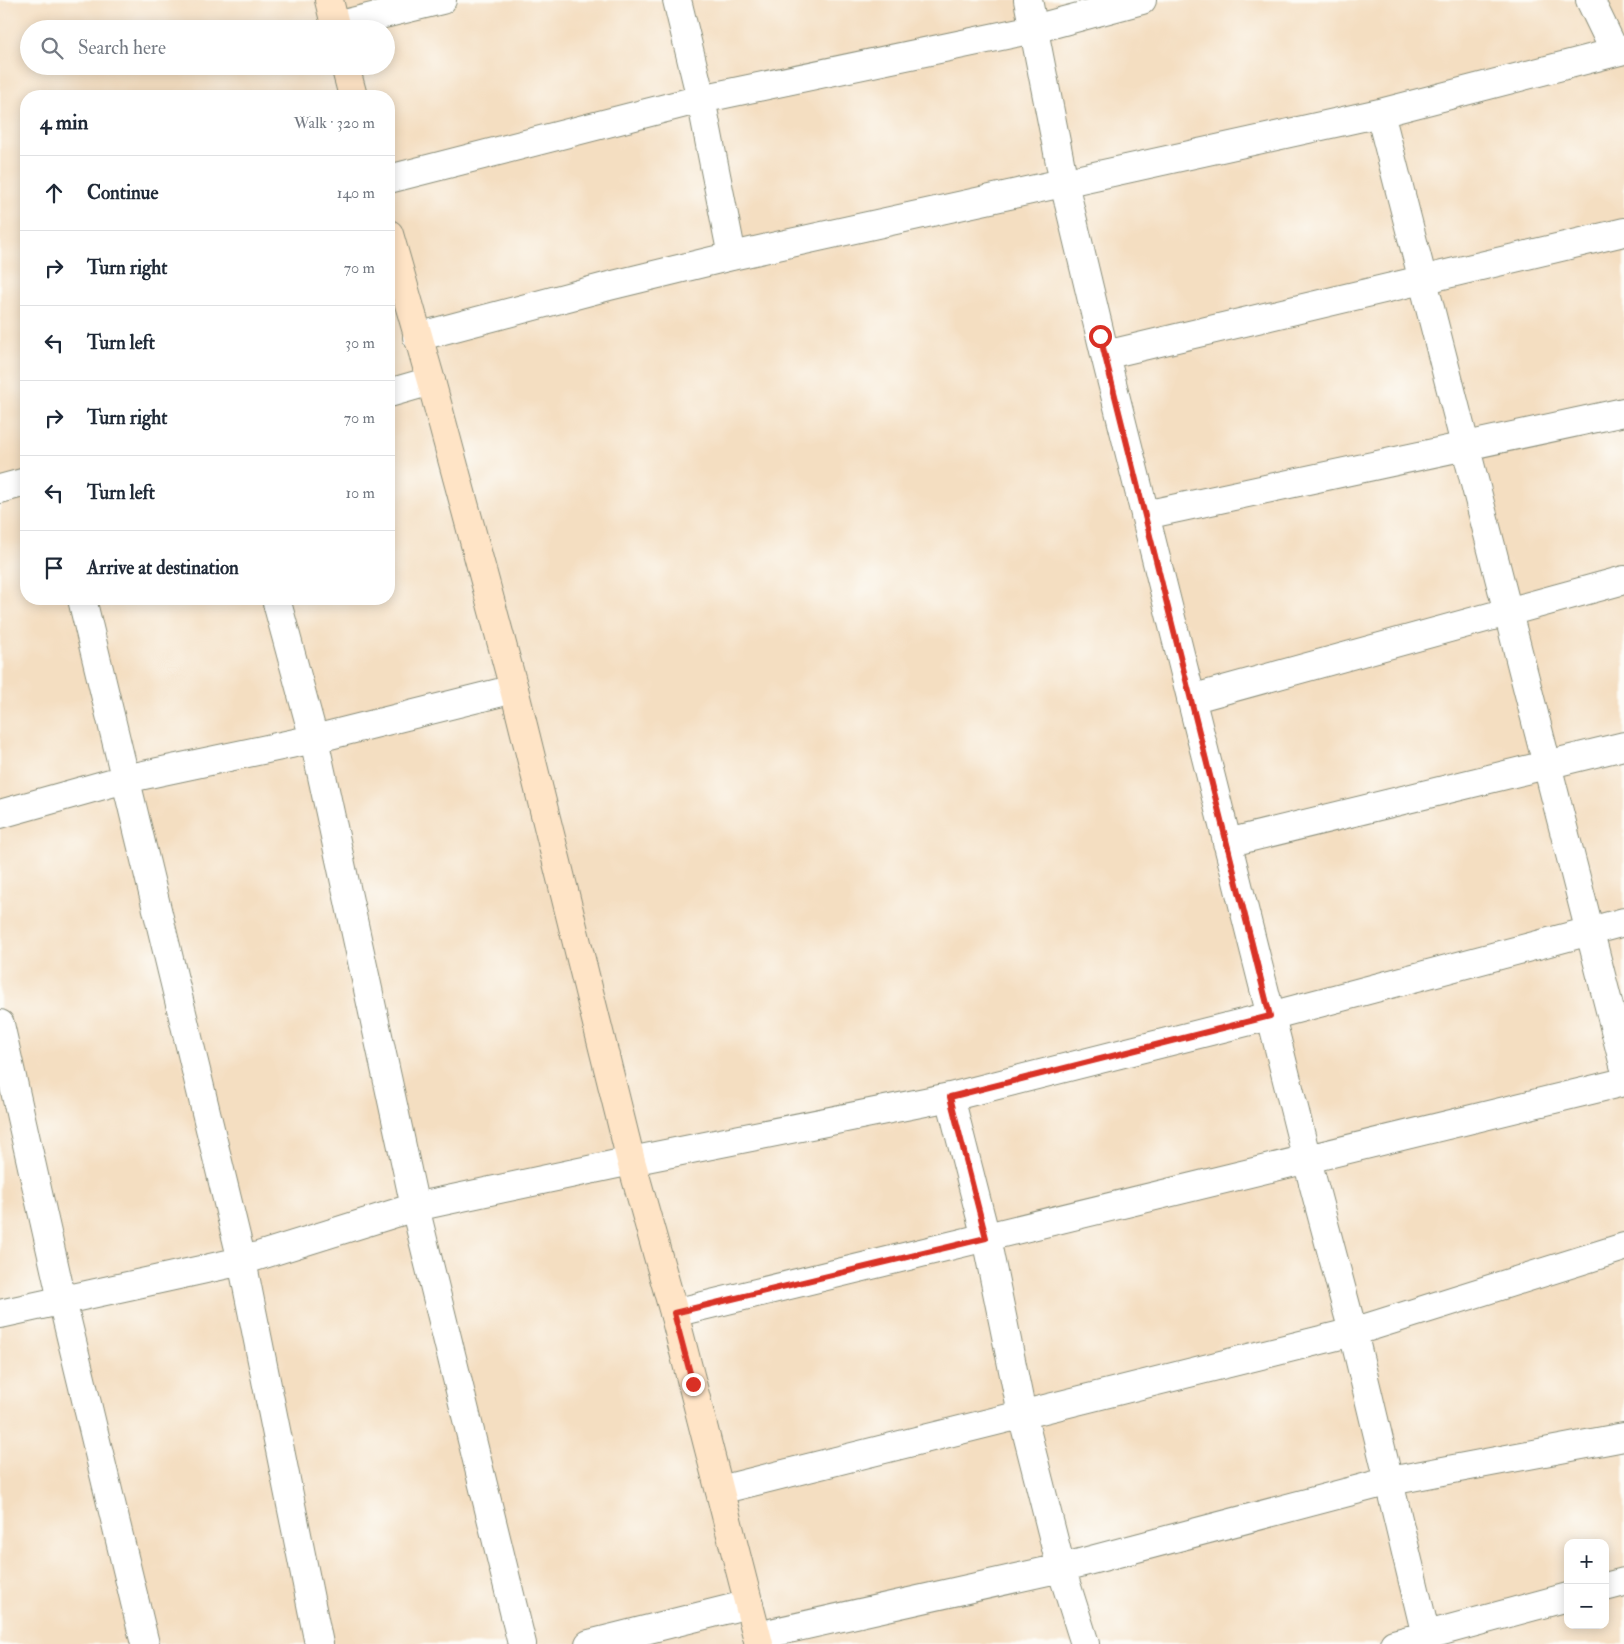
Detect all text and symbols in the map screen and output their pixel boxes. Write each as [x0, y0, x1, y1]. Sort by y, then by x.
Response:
search box [20, 20, 395, 75]
icon: search [38, 34, 66, 62]
text: Search here [78, 36, 166, 60]
text: 4 min [40, 109, 88, 136]
text: Walk · 320 m [294, 113, 375, 133]
icon: ahead [40, 179, 68, 207]
text: Continue [87, 181, 158, 205]
text: 140 m [337, 183, 375, 203]
icon: right [40, 254, 68, 282]
text: Turn right [87, 256, 167, 280]
text: 70 m [344, 258, 375, 278]
route start [1089, 325, 1112, 348]
icon: left [40, 329, 68, 357]
text: Turn left [87, 331, 155, 355]
text: 30 m [345, 333, 375, 353]
icon: right [40, 404, 68, 432]
text: Turn right [87, 406, 167, 430]
text: 70 m [344, 408, 375, 428]
icon: left [40, 479, 68, 507]
text: Turn left [87, 481, 155, 505]
text: 10 m [345, 483, 375, 503]
icon: arrive [40, 554, 68, 582]
text: Arrive at destination [87, 556, 239, 580]
route end [682, 1373, 705, 1396]
map controls [1564, 1539, 1609, 1629]
button: + [1564, 1539, 1609, 1584]
button: − [1564, 1584, 1609, 1629]

